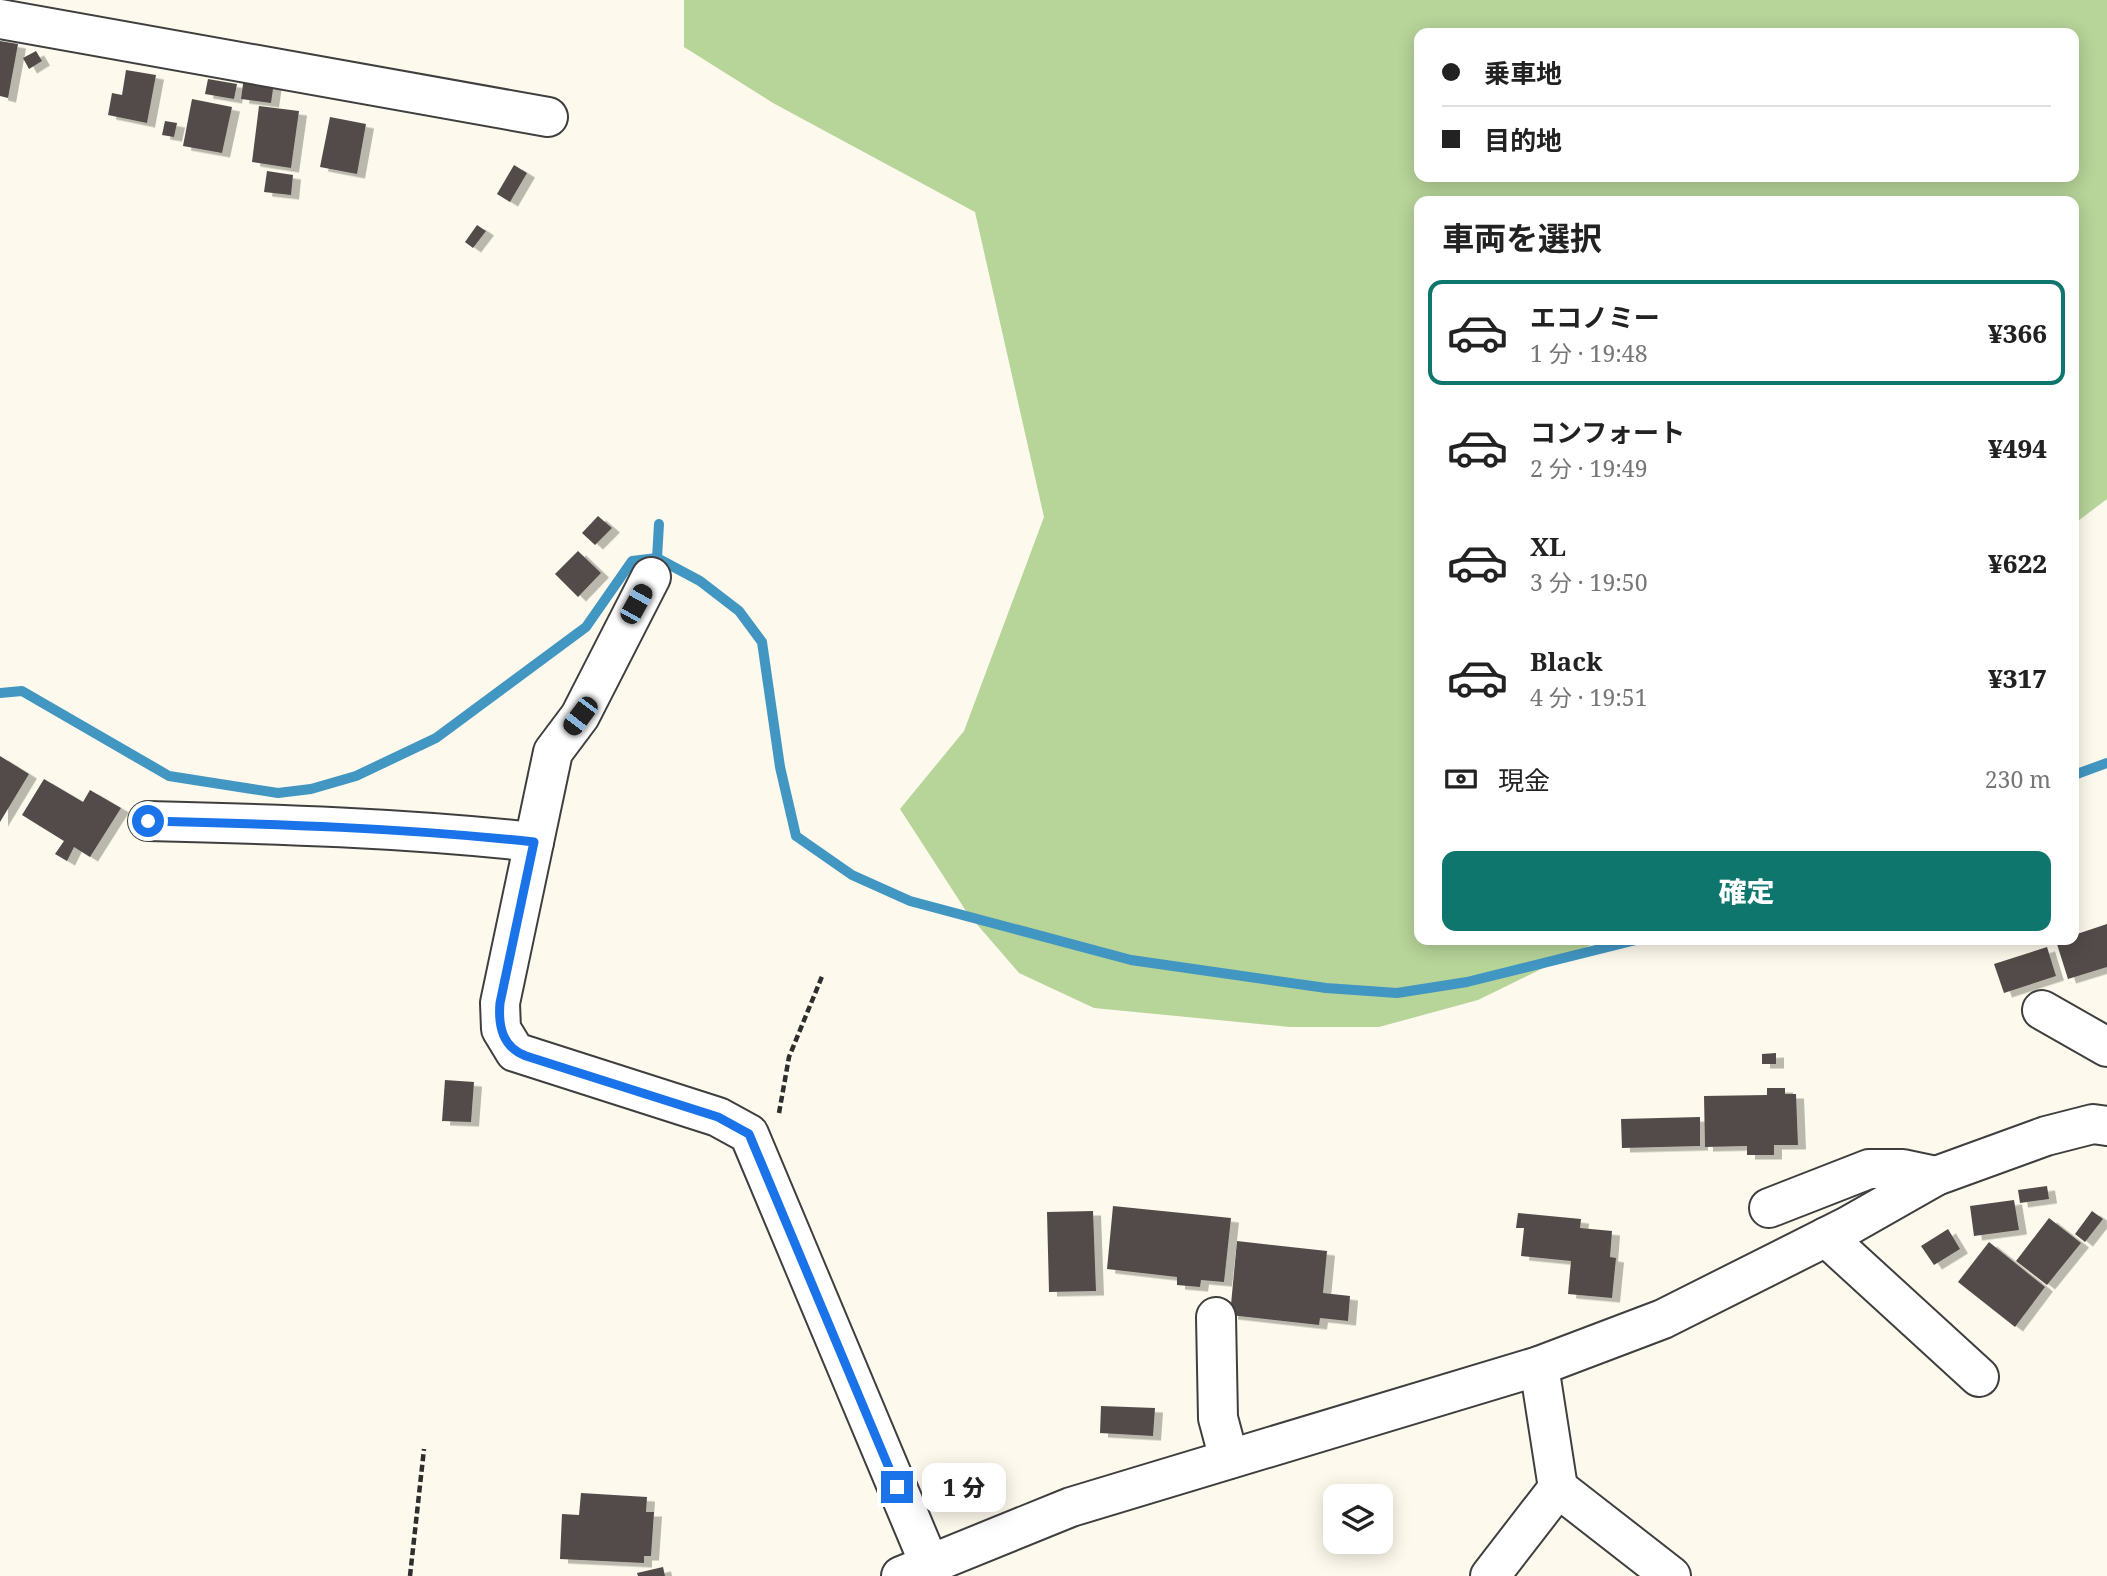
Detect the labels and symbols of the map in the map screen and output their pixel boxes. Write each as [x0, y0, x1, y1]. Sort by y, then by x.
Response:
car [617, 581, 656, 627]
car [559, 693, 602, 739]
route start [132, 805, 164, 837]
callout: 1 分 [922, 1462, 1006, 1512]
route end [881, 1471, 913, 1503]

